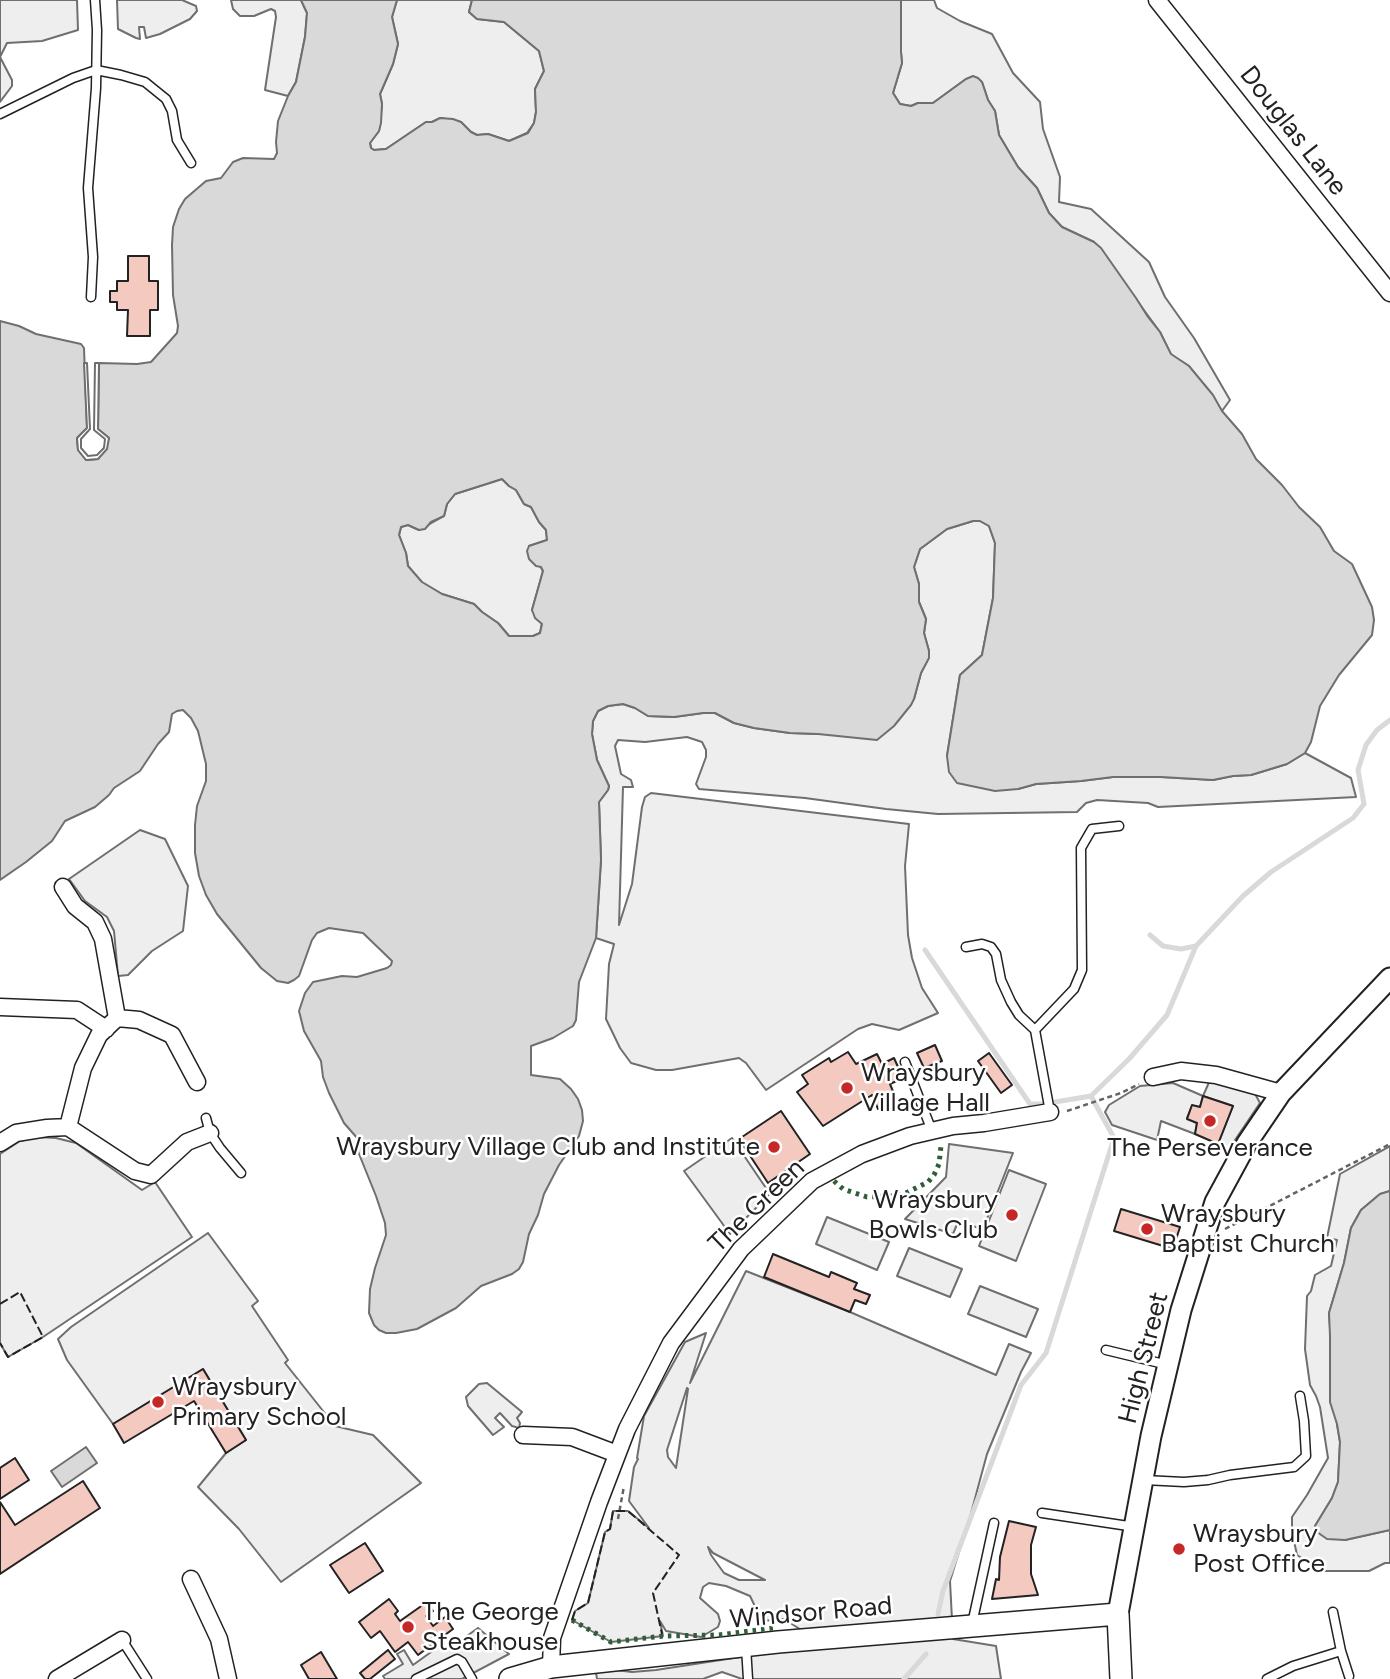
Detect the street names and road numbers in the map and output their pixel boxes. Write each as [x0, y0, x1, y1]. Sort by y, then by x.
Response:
street label: Douglas Lane [1233, 60, 1353, 202]
street label: The Green [703, 1153, 811, 1259]
street label: High Street [1113, 1289, 1175, 1427]
street label: Windsor Road [728, 1590, 894, 1636]

